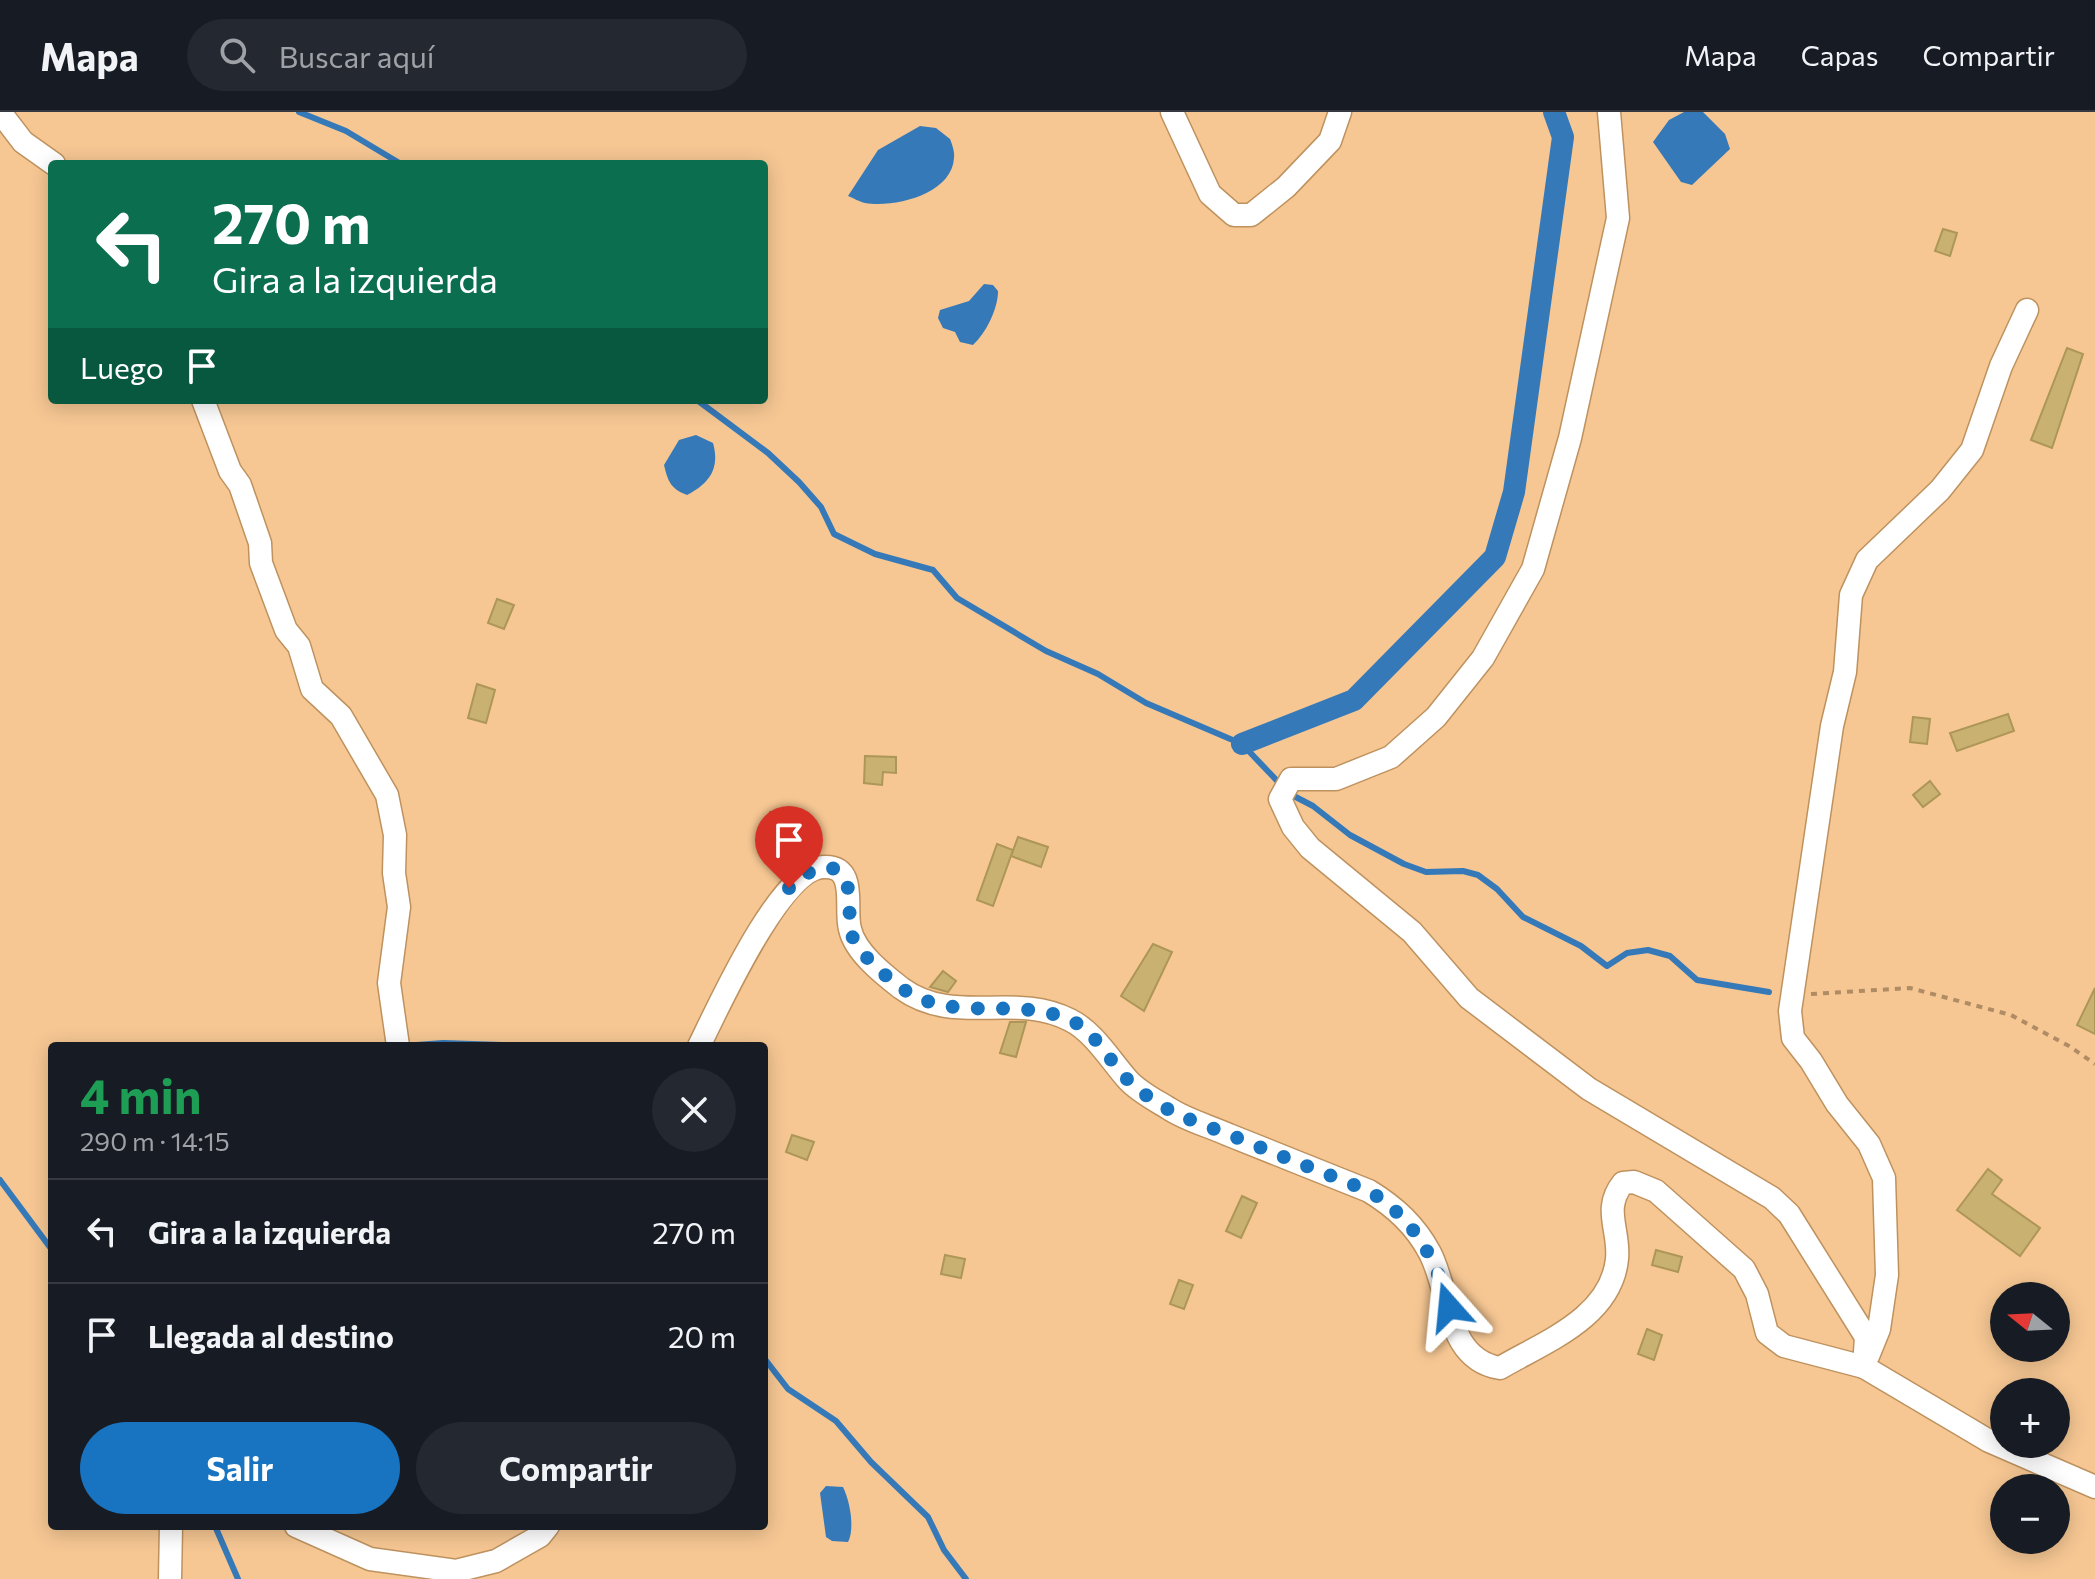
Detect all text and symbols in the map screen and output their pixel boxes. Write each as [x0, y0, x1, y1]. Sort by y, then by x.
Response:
search box [187, 19, 747, 91]
text: Mapa [40, 32, 139, 79]
icon: search [215, 33, 259, 77]
text: Buscar aquí [279, 37, 435, 74]
text: Mapa [1684, 38, 1757, 72]
text: Capas [1801, 38, 1878, 72]
text: Compartir [1922, 38, 2055, 72]
text: 270 m [212, 187, 371, 256]
icon: left [80, 192, 184, 296]
text: Gira a la izquierda [212, 256, 498, 300]
icon: arrive [180, 344, 224, 388]
text: Luego [80, 348, 164, 385]
pin [755, 806, 823, 888]
icon: arrive [767, 818, 811, 862]
text: 4 min [80, 1065, 202, 1124]
button: close [652, 1068, 736, 1152]
text: 290 m · 14:15 [80, 1125, 230, 1156]
icon: left [80, 1209, 124, 1253]
text: Gira a la izquierda [148, 1213, 391, 1250]
text: 270 m [652, 1213, 736, 1250]
position arrow [1407, 1265, 1491, 1349]
north arrow [1990, 1282, 2070, 1362]
map controls [1990, 1282, 2070, 1554]
icon: arrive [80, 1313, 124, 1357]
text: Llegada al destino [148, 1317, 394, 1354]
text: 20 m [668, 1317, 736, 1354]
button: + [1990, 1378, 2070, 1458]
button: Salir [80, 1422, 400, 1514]
button: Compartir [416, 1422, 736, 1514]
button: − [1990, 1474, 2070, 1554]

